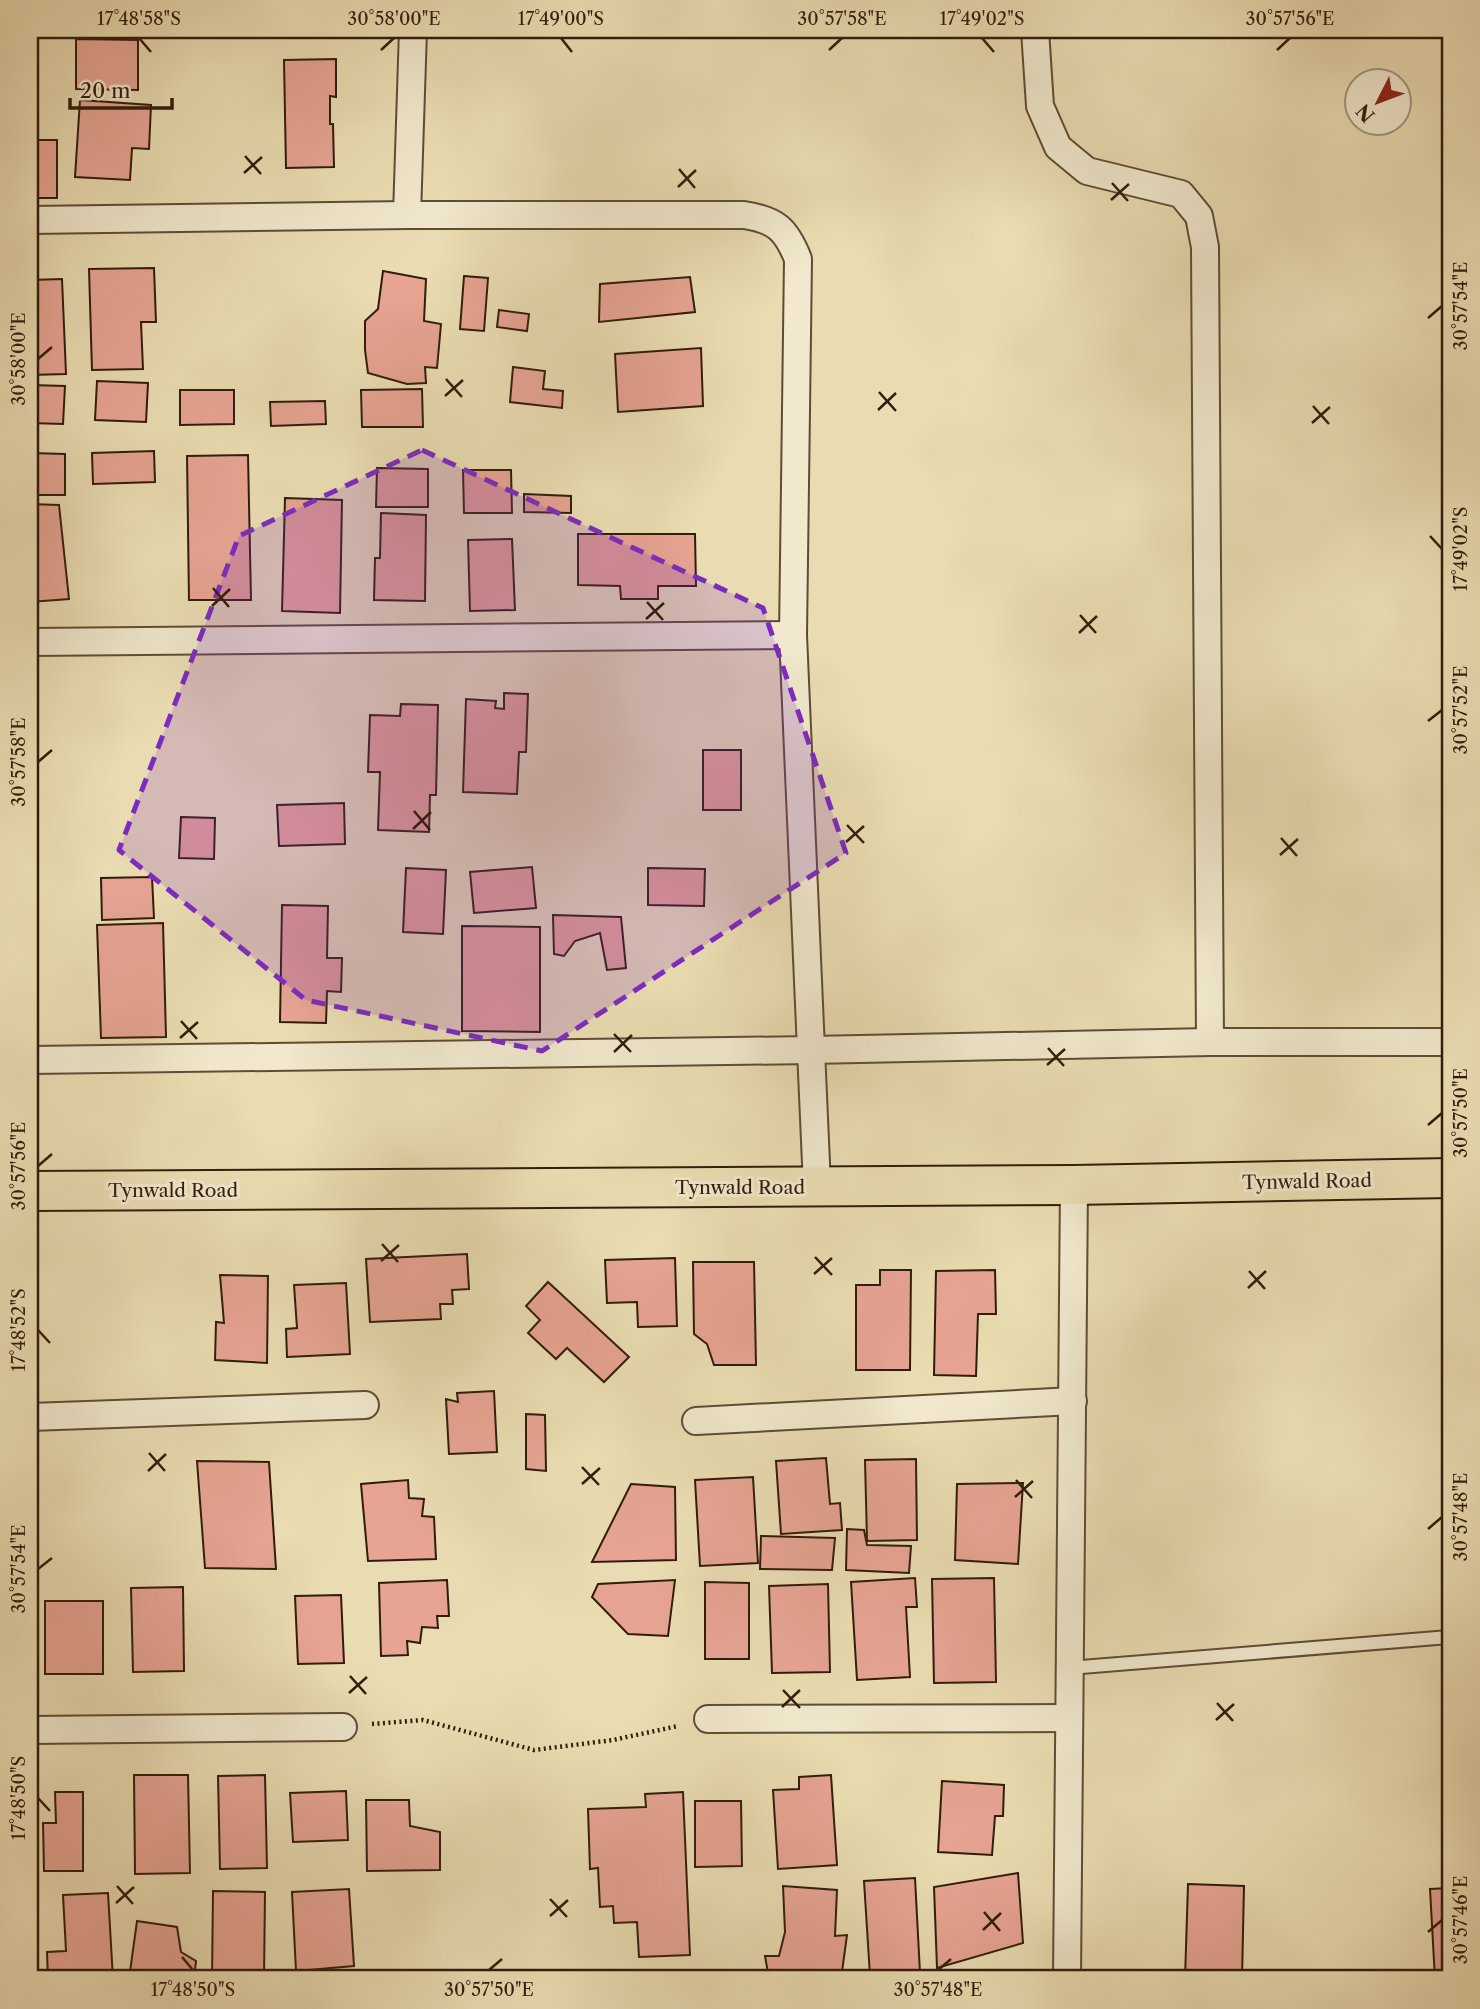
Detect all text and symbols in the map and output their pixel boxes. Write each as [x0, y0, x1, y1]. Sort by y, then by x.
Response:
text: 17°48'58"S [97, 8, 181, 30]
text: 30°58'00"E [347, 8, 441, 30]
text: 17°49'00"S [518, 8, 604, 30]
text: 30°57'58"E [797, 8, 887, 30]
text: 17°49'02"S [939, 8, 1025, 30]
text: 30°57'56"E [1246, 8, 1334, 30]
scale bar [70, 66, 172, 110]
north arrow [1344, 66, 1414, 136]
text: 20 m [80, 78, 131, 103]
text: N [1352, 99, 1380, 127]
text: 30°57'54"E [1450, 262, 1472, 350]
text: 30°58'00"E [8, 312, 30, 406]
text: 17°49'02"S [1450, 506, 1472, 592]
text: 30°57'52"E [1450, 666, 1472, 754]
text: 30°57'58"E [8, 717, 30, 807]
text: 30°57'50"E [1450, 1068, 1472, 1158]
text: 30°57'56"E [8, 1122, 30, 1210]
street label: Tynwald Road [1242, 1169, 1373, 1194]
street label: Tynwald Road [675, 1176, 805, 1199]
street label: Tynwald Road [108, 1179, 238, 1202]
text: 17°48'52"S [8, 1288, 30, 1372]
text: 30°57'48"E [1450, 1472, 1472, 1562]
text: 30°57'54"E [8, 1525, 30, 1613]
text: 17°48'50"S [8, 1756, 30, 1840]
text: 30°57'46"E [1450, 1876, 1472, 1964]
text: 17°48'50"S [151, 1979, 235, 2001]
text: 30°57'50"E [444, 1979, 534, 2001]
text: 30°57'48"E [893, 1979, 983, 2001]

